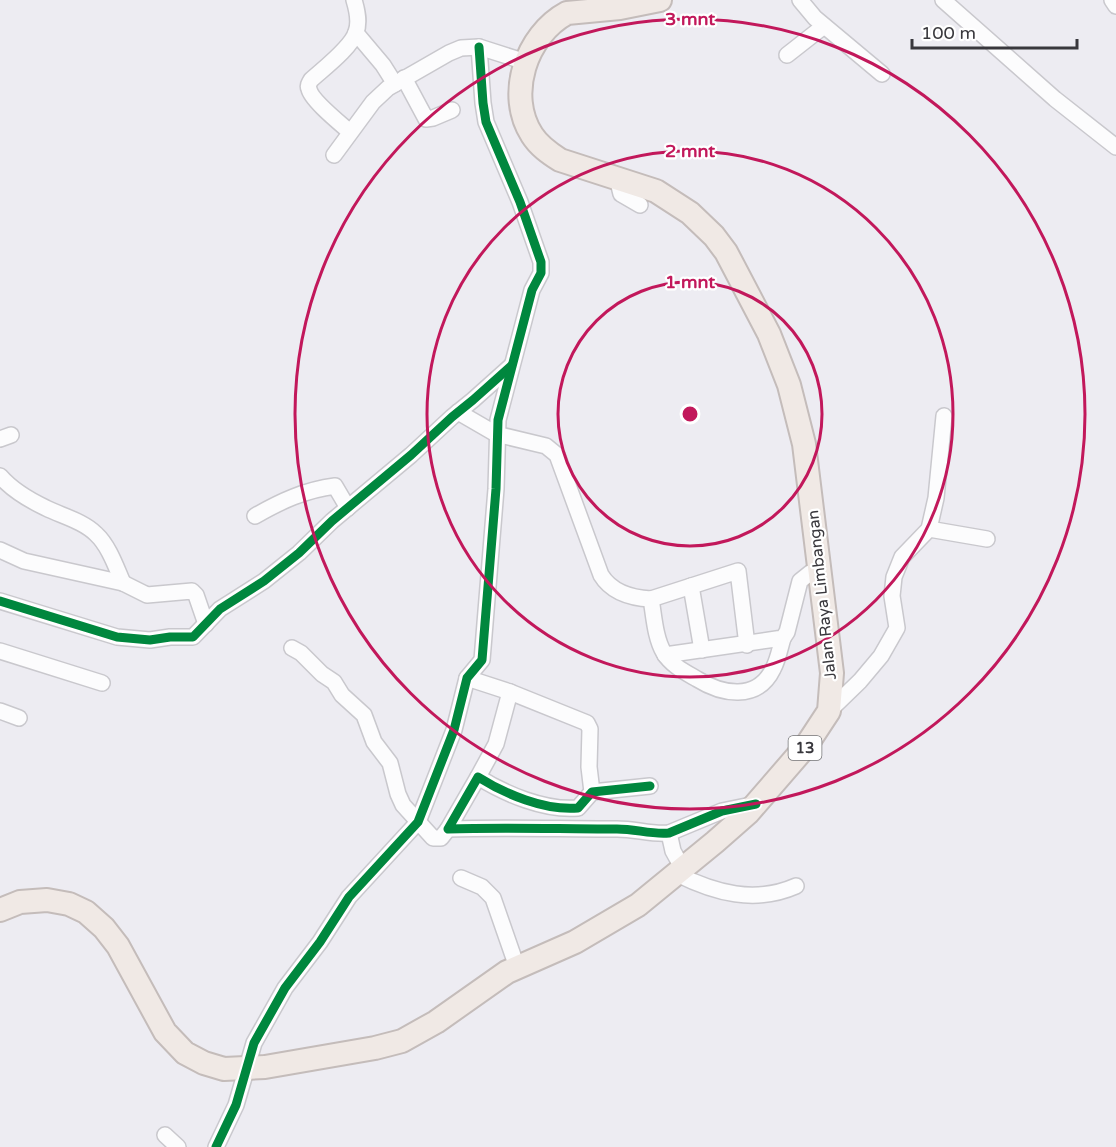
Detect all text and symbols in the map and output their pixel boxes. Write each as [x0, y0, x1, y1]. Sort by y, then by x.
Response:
text: 3 mnt [665, 8, 715, 30]
scale bar [912, 12, 1077, 50]
text: 100 m [921, 22, 976, 44]
text: 2 mnt [665, 140, 715, 162]
text: 1 mnt [665, 271, 715, 293]
centre of rings [680, 404, 700, 424]
street label: Jalan Raya Limbangan [803, 509, 841, 681]
road number: 13 [788, 736, 822, 760]

